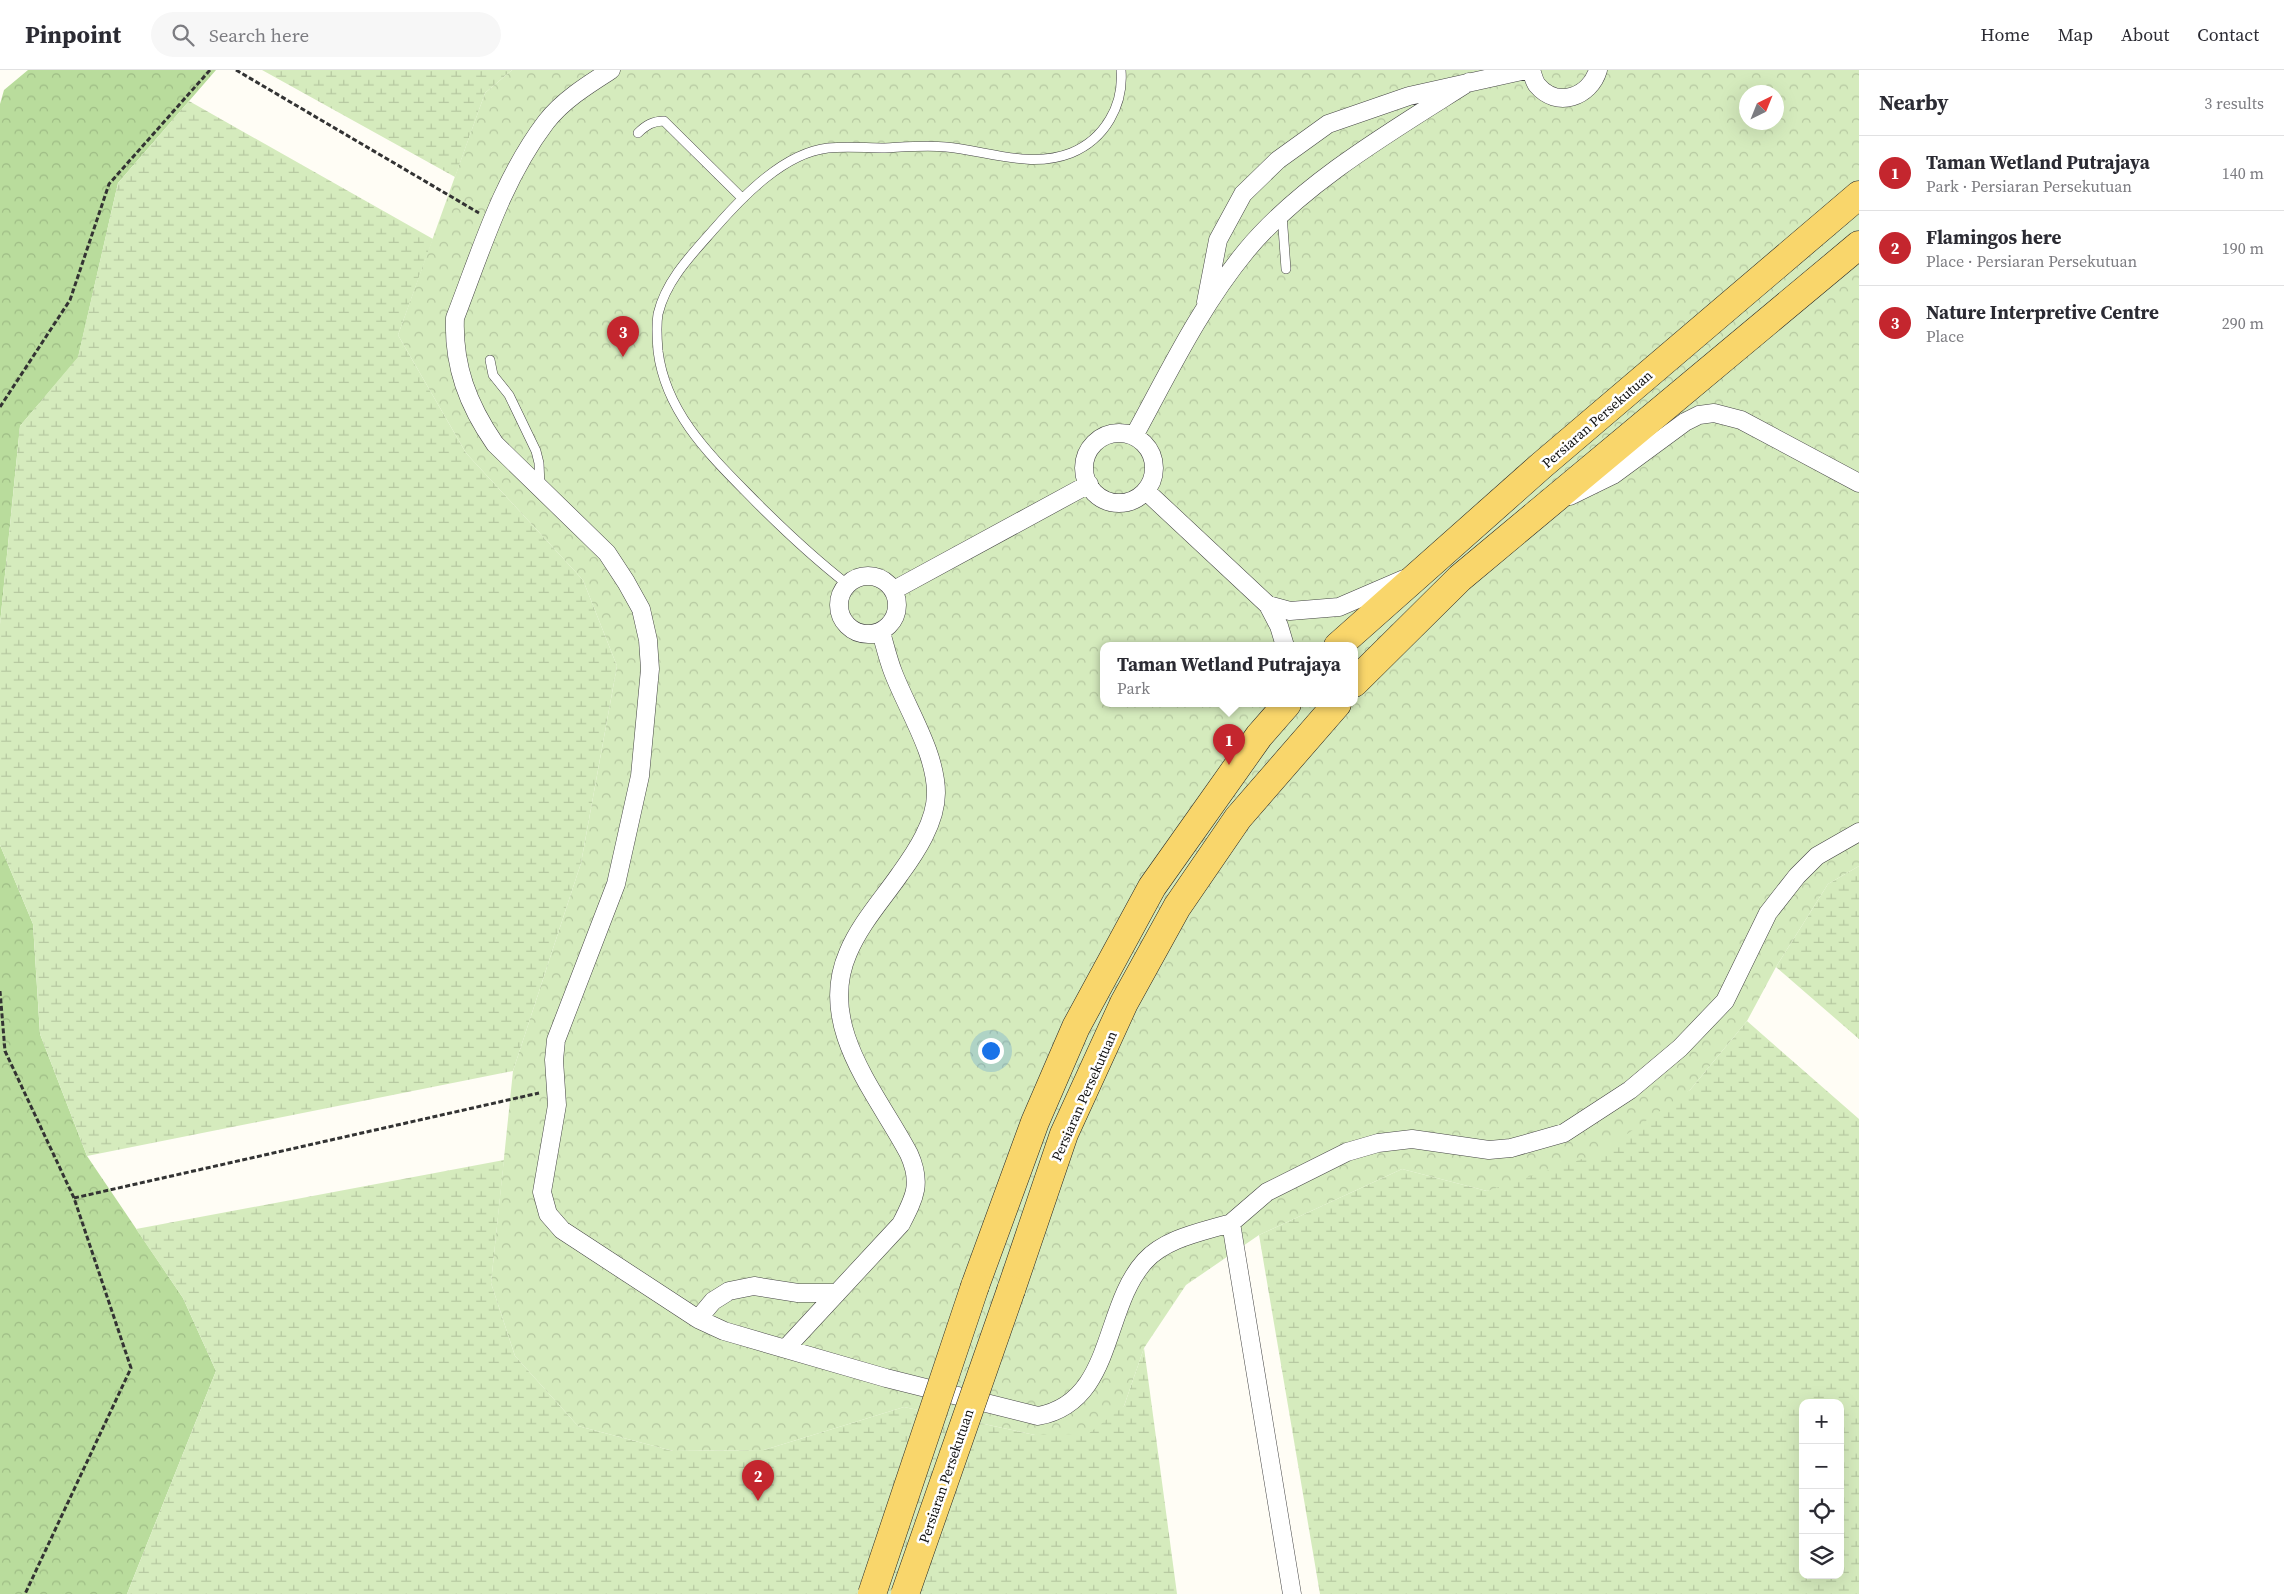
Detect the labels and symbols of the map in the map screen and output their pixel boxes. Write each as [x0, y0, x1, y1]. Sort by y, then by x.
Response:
north arrow [1739, 85, 1784, 130]
pin: 3 [607, 316, 639, 357]
street label: Persiaran Persekutuan [1537, 365, 1657, 473]
pin: 1 [1213, 724, 1245, 765]
street label: Persiaran Persekutuan [1046, 1027, 1122, 1164]
your location [978, 1038, 1004, 1064]
street label: Persiaran Persekutuan [914, 1406, 979, 1546]
pin: 2 [742, 1460, 774, 1501]

